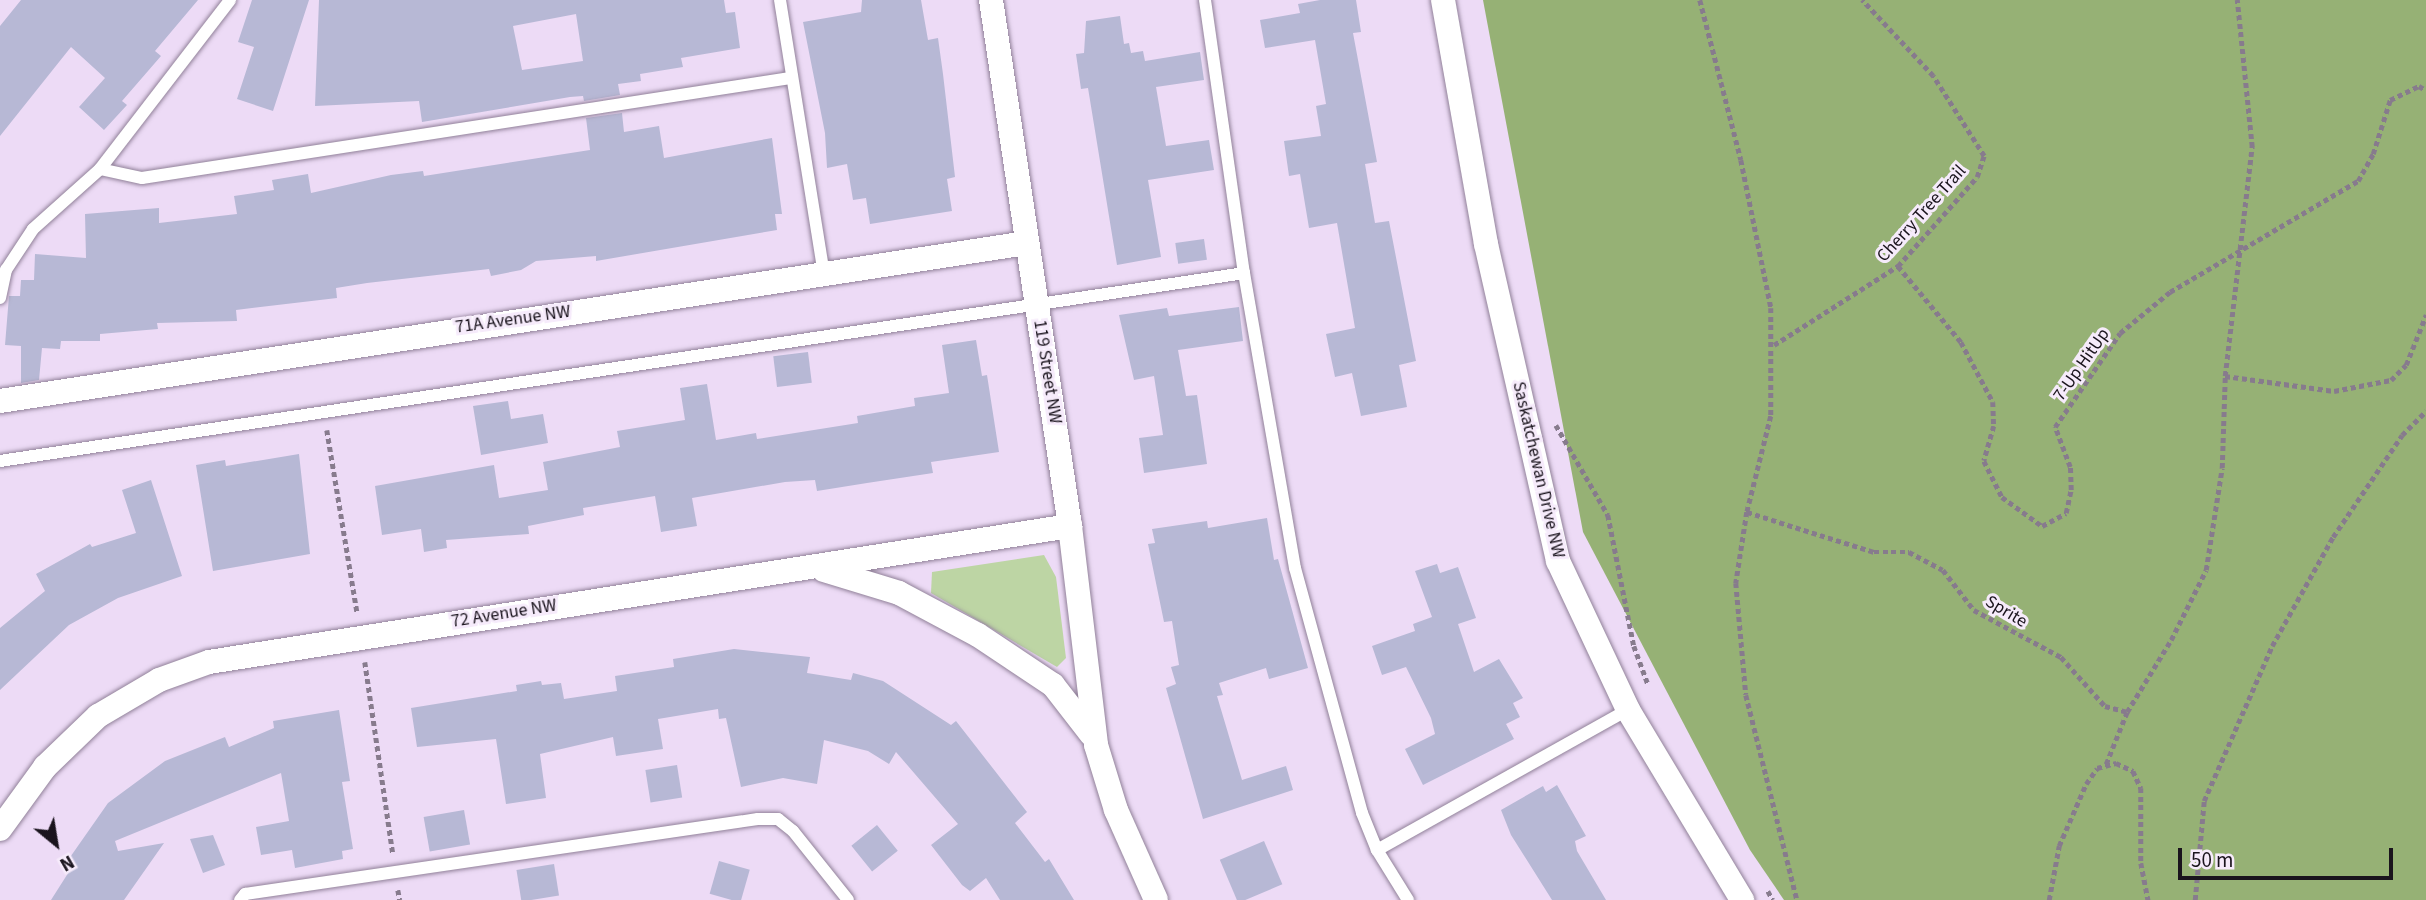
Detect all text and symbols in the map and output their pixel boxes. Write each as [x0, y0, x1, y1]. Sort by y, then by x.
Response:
street label: Cherry Tree Trail [1873, 161, 1971, 267]
street label: 71A Avenue NW [454, 301, 572, 339]
street label: 119 Street NW [1028, 318, 1066, 426]
street label: 7-Up HitUp [2049, 325, 2115, 405]
street label: Saskatchewan Drive NW [1507, 380, 1569, 560]
street label: Sprite [1981, 591, 2031, 633]
street label: 72 Avenue NW [450, 595, 558, 633]
north arrow [21, 809, 91, 879]
scale bar [2181, 834, 2396, 878]
text: 50 m [2191, 845, 2233, 875]
text: N [55, 848, 79, 877]

